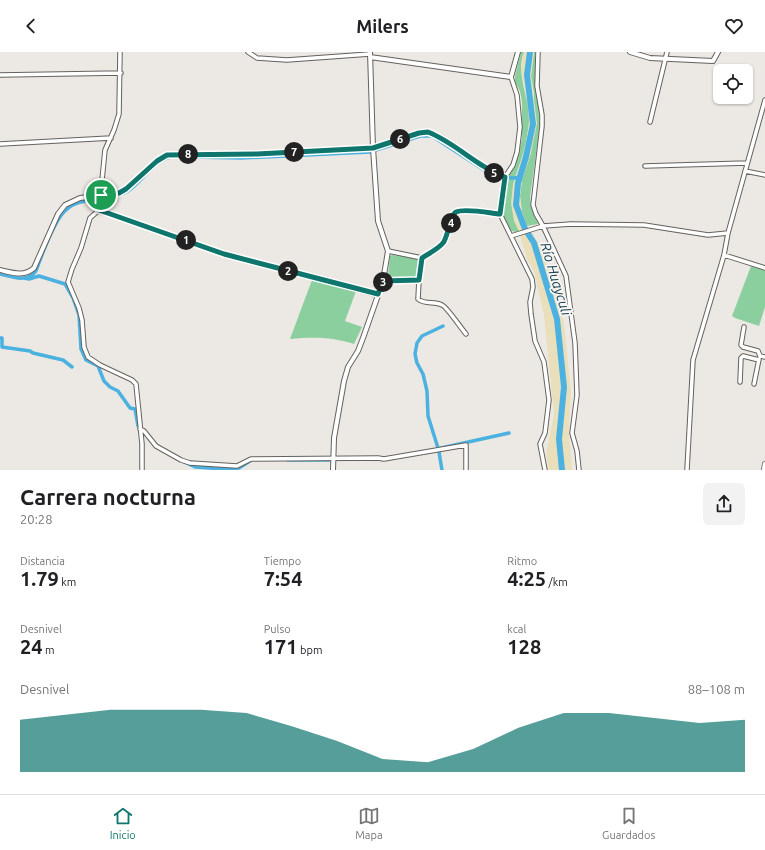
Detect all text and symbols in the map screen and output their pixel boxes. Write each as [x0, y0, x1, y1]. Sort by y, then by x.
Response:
icon: back [20, 15, 42, 37]
icon: heart [723, 15, 745, 37]
text: Milers [356, 16, 409, 36]
map controls [713, 64, 753, 104]
button: locate [713, 64, 753, 104]
pin: 6 [390, 129, 410, 149]
text: 6 [397, 133, 403, 145]
pin: 7 [284, 142, 304, 162]
pin: 8 [178, 144, 198, 164]
text: 7 [291, 146, 297, 158]
text: 8 [185, 148, 191, 160]
pin: 5 [484, 163, 504, 183]
text: 5 [491, 167, 497, 179]
pin [84, 178, 118, 212]
icon: arrive [90, 184, 112, 206]
pin: 4 [441, 213, 461, 233]
text: 4 [448, 217, 454, 229]
pin: 1 [176, 230, 196, 250]
text: 1 [183, 234, 189, 246]
water label: Río Huayculi [537, 241, 575, 318]
pin: 2 [278, 261, 298, 281]
text: 2 [285, 265, 291, 277]
pin: 3 [373, 272, 393, 292]
text: 3 [380, 276, 386, 288]
button: share [703, 483, 745, 525]
text: Carrera nocturna [20, 484, 196, 509]
text: 20:28 [20, 512, 53, 526]
text: Distancia [20, 555, 65, 567]
text: Tiempo [264, 555, 301, 567]
text: Ritmo [507, 555, 537, 567]
text: 1.79 [20, 567, 59, 590]
text: 7:54 [264, 567, 302, 590]
text: 4:25 [507, 567, 546, 590]
text: km [59, 576, 76, 588]
text: /km [546, 576, 568, 588]
text: Desnivel [20, 623, 62, 635]
text: Pulso [264, 623, 291, 635]
text: kcal [507, 623, 526, 635]
text: 24 [20, 635, 43, 658]
text: 171 [264, 635, 298, 658]
text: 128 [507, 635, 541, 658]
text: m [43, 644, 55, 656]
text: bpm [298, 644, 322, 656]
text: Desnivel [20, 682, 69, 696]
text: 88–108 m [688, 682, 745, 696]
tab: Inicio [110, 805, 136, 841]
tab: Mapa [355, 805, 383, 841]
tab: Guardados [602, 805, 655, 841]

